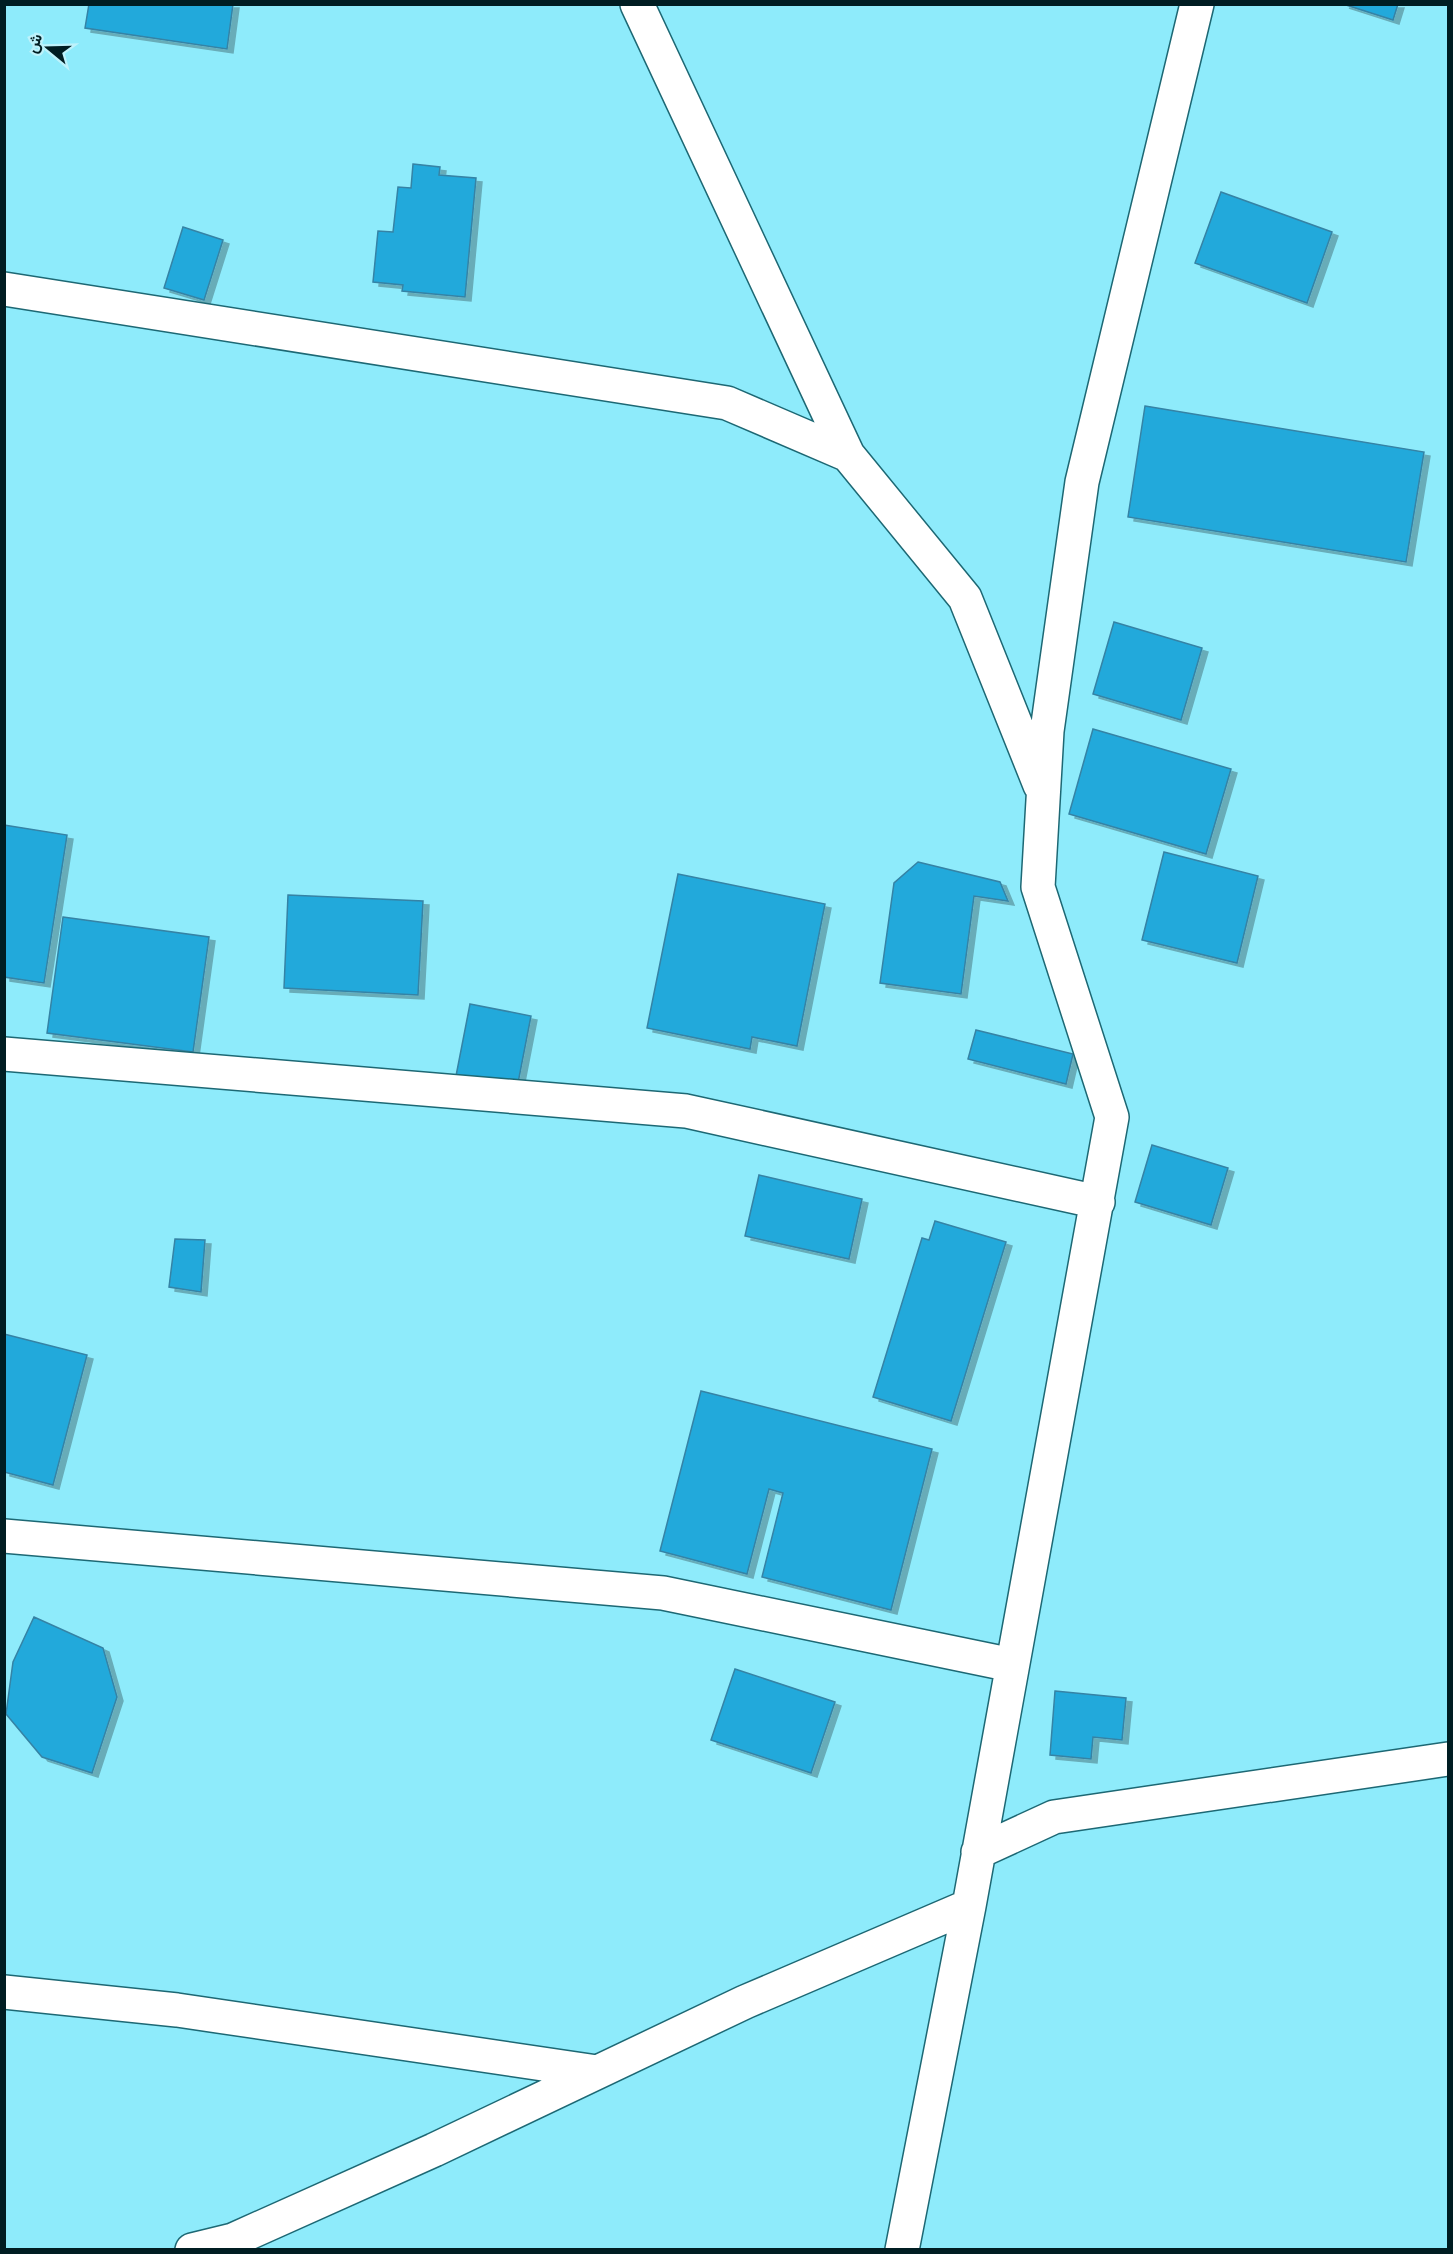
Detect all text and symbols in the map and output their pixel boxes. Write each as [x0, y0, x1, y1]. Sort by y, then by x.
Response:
north arrow [18, 18, 78, 78]
text: ش [21, 31, 46, 55]

